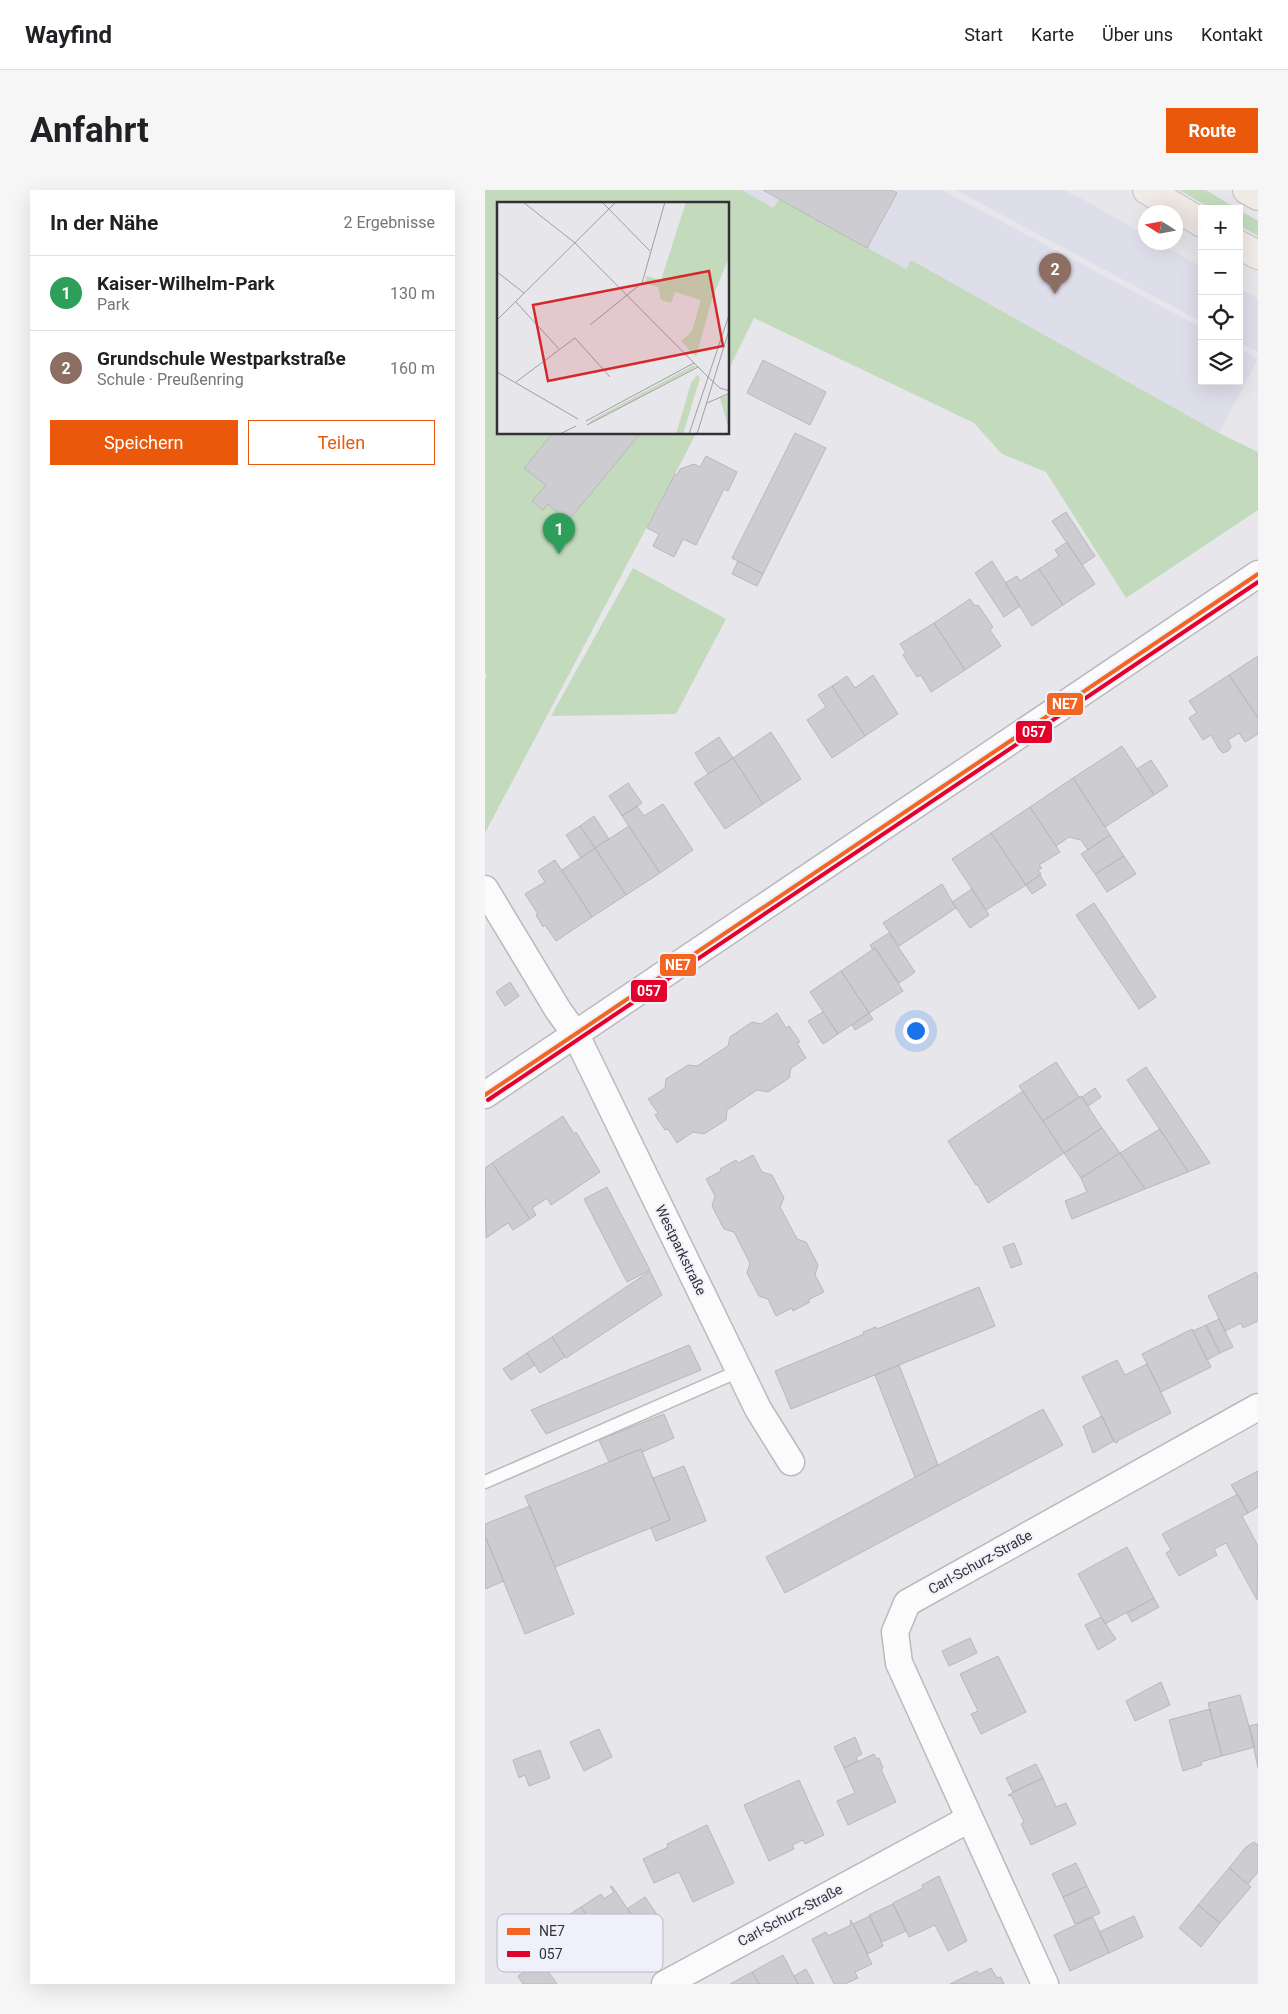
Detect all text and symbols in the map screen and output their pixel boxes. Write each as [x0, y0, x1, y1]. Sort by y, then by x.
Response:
text: Wayfind [25, 21, 112, 49]
text: Start [964, 24, 1003, 45]
text: Karte [1031, 24, 1074, 45]
text: Über uns [1102, 24, 1173, 45]
text: Kontakt [1201, 24, 1263, 45]
button: Route [1166, 108, 1258, 153]
text: Anfahrt [30, 110, 149, 151]
inset map [497, 202, 730, 435]
north arrow [1138, 205, 1183, 250]
map controls [1198, 205, 1243, 385]
button: + [1198, 205, 1243, 250]
text: In der Nähe [50, 211, 158, 235]
text: 2 Ergebnisse [343, 213, 435, 232]
button: − [1198, 250, 1243, 295]
pin: 2 [1039, 253, 1071, 294]
text: Kaiser-Wilhelm-Park [97, 272, 275, 295]
text: 1 [61, 284, 71, 303]
text: 130 m [390, 284, 435, 303]
text: Park [97, 295, 129, 314]
button: locate [1198, 295, 1243, 340]
button: layers [1198, 340, 1243, 385]
text: Grundschule Westparkstraße [97, 347, 346, 370]
text: 2 [61, 359, 71, 378]
text: 160 m [390, 359, 435, 378]
text: Schule · Preußenring [97, 370, 244, 389]
button: Speichern [50, 420, 238, 465]
button: Teilen [248, 420, 435, 465]
pin: 1 [543, 513, 575, 554]
line badge: NE7 [1046, 692, 1084, 716]
text: NE7 [1052, 696, 1078, 712]
line badge: 057 [1015, 720, 1053, 744]
text: 057 [1022, 724, 1046, 740]
line badge: NE7 [659, 953, 697, 977]
text: NE7 [665, 957, 691, 973]
line badge: 057 [630, 979, 668, 1003]
text: 057 [637, 983, 661, 999]
your location [903, 1018, 929, 1044]
street label: Westparkstraße [652, 1202, 710, 1298]
street label: Carl-Schurz-Straße [925, 1527, 1035, 1597]
street label: Carl-Schurz-Straße [735, 1881, 845, 1949]
legend [497, 1914, 663, 1972]
text: NE7 [539, 1923, 565, 1939]
text: 057 [539, 1946, 563, 1962]

